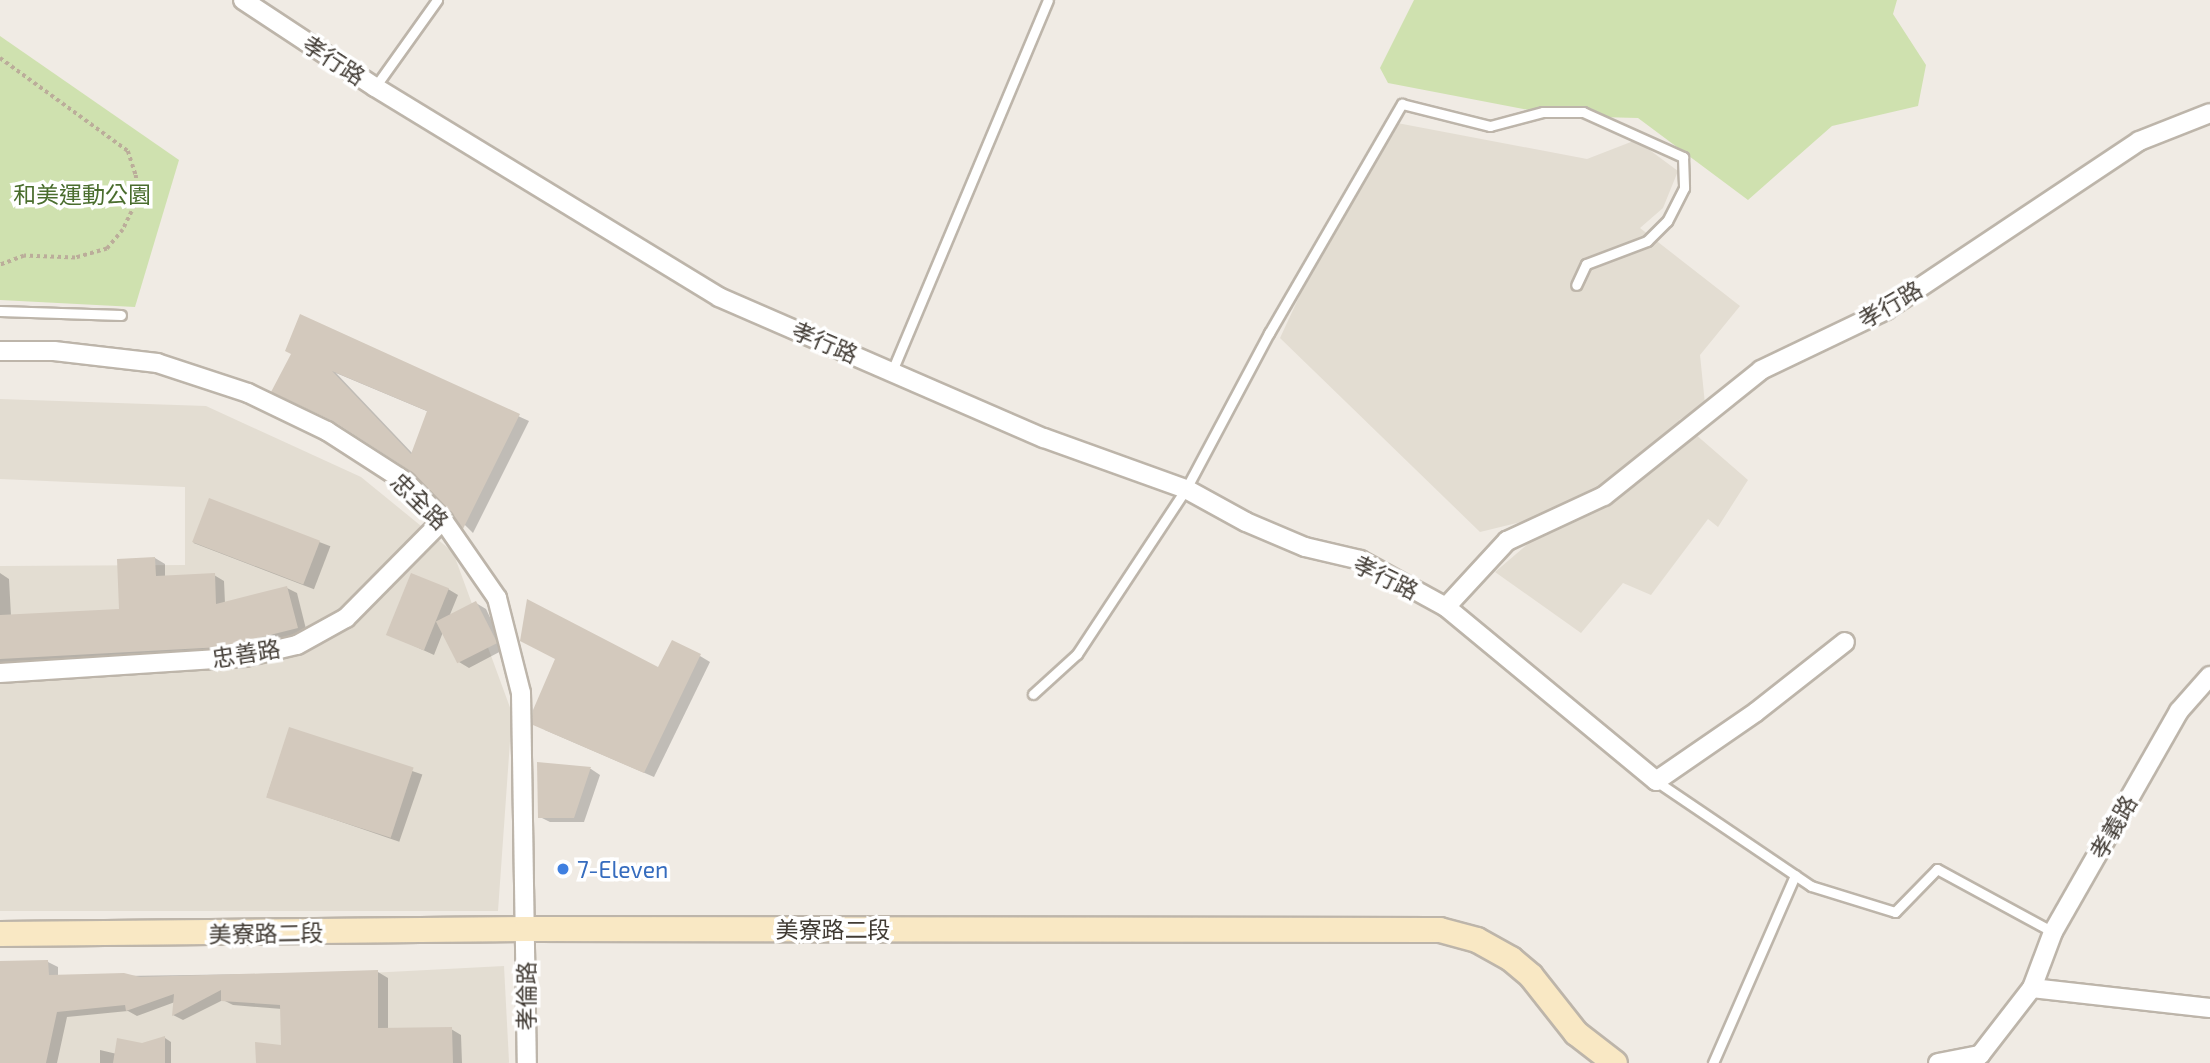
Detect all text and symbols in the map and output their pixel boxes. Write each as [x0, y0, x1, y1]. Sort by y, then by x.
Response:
street label: 孝行路 [298, 30, 370, 90]
park label: 和美運動公園 [13, 180, 151, 208]
street label: 孝行路 [1853, 275, 1927, 333]
street label: 孝行路 [788, 316, 862, 368]
street label: 忠全路 [386, 467, 454, 535]
street label: 孝行路 [1349, 549, 1423, 605]
street label: 忠善路 [210, 634, 282, 672]
street label: 孝義路 [2084, 790, 2142, 864]
place label: 7-Eleven [577, 855, 668, 883]
marker: 7-Eleven [555, 861, 571, 877]
street label: 美寮路二段 [776, 915, 890, 943]
street label: 美寮路二段 [208, 918, 324, 948]
street label: 孝倫路 [512, 962, 540, 1030]

